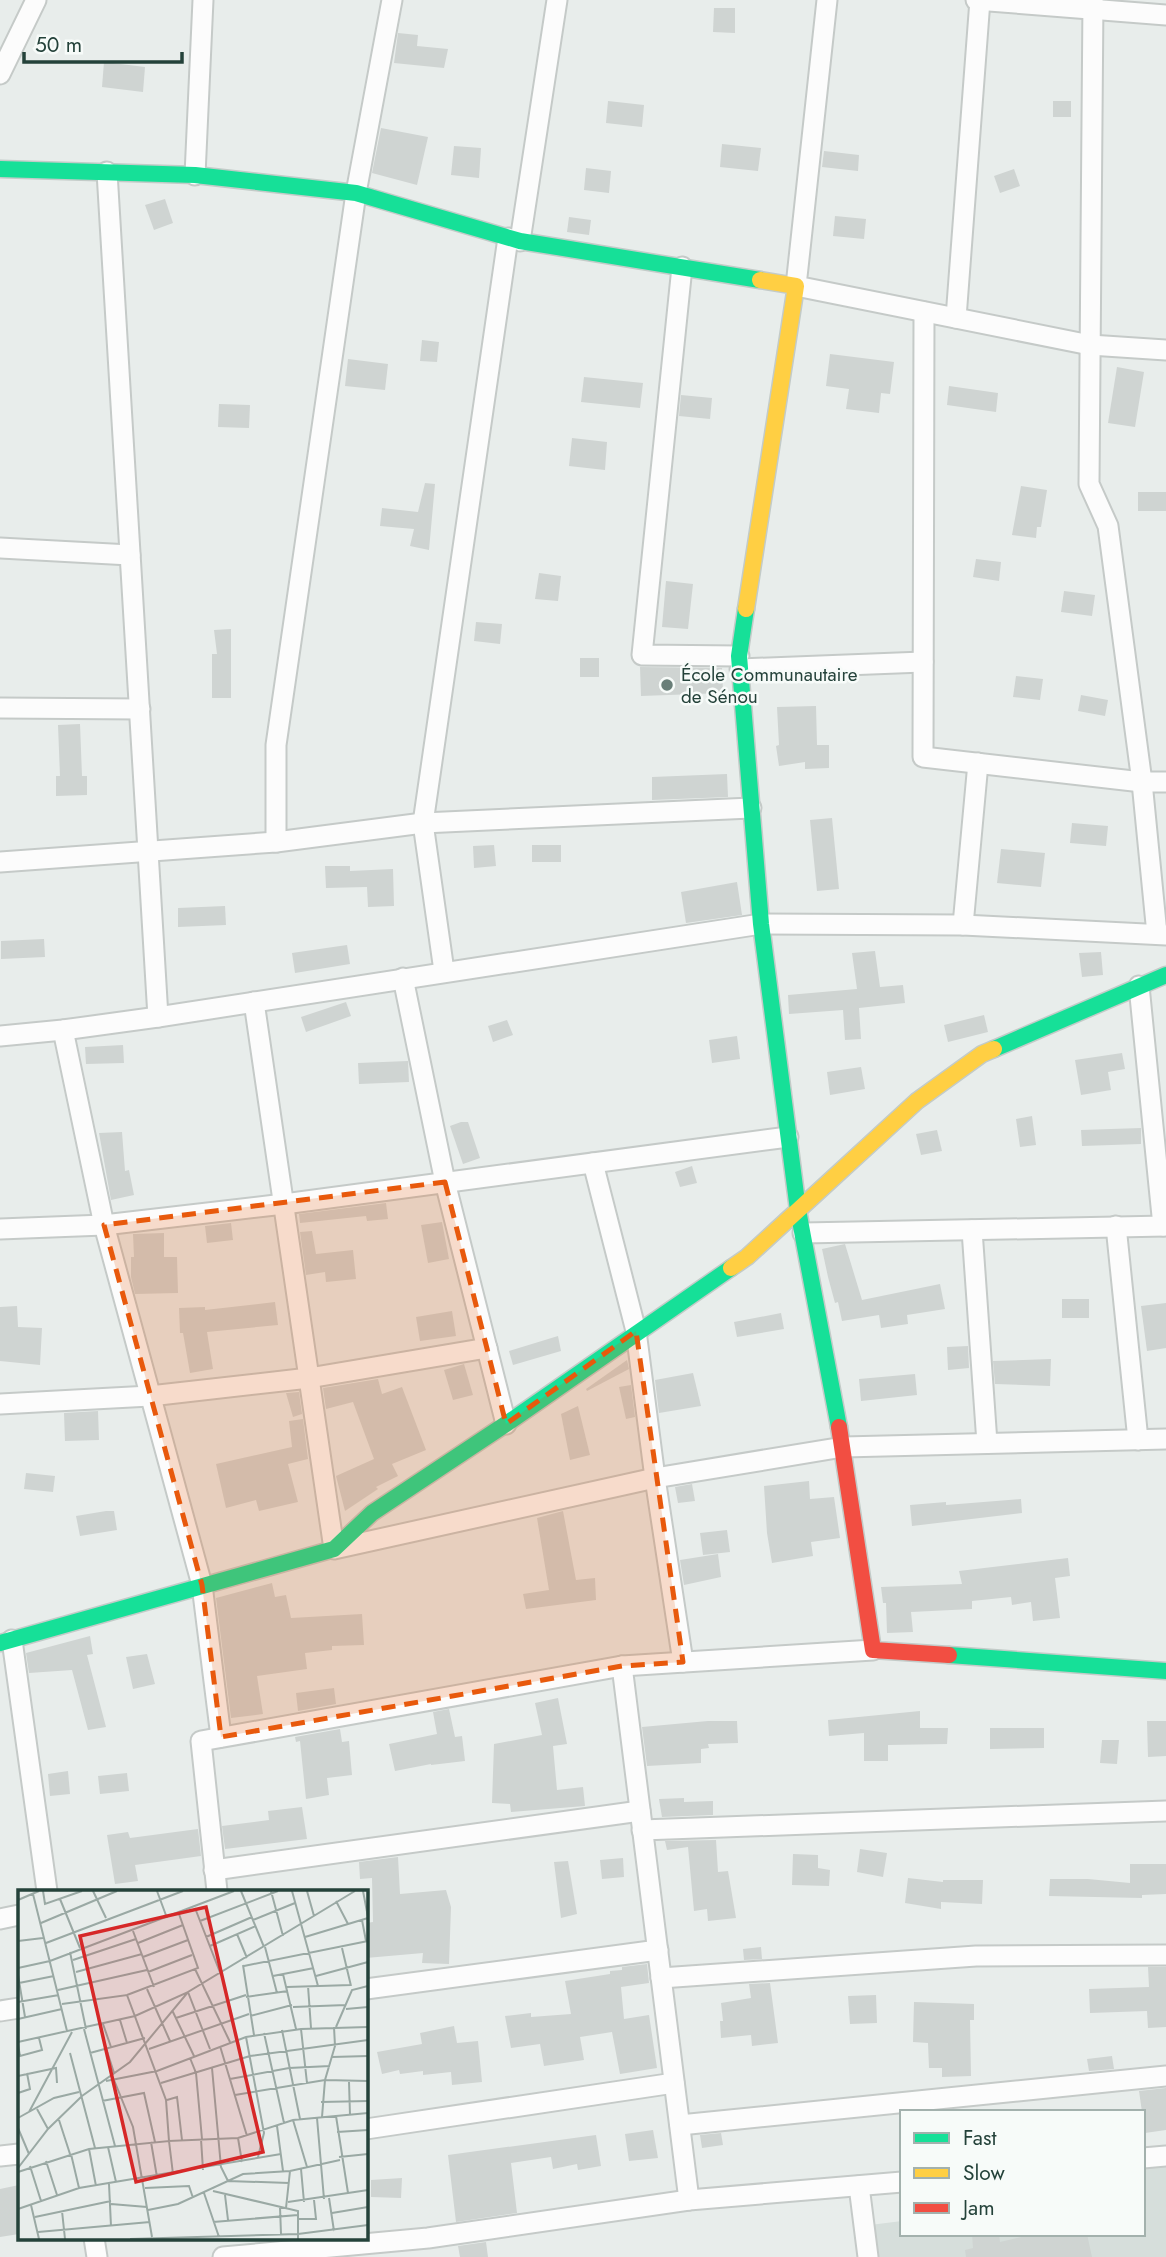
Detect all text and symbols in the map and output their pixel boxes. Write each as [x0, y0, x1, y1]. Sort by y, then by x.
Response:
scale bar [24, 21, 182, 65]
text: 50 m [35, 30, 82, 60]
place label: École Communautaire de Sénou [681, 661, 858, 710]
marker: École Communautaire de Sénou [659, 677, 675, 693]
inset map [18, 1890, 368, 2240]
legend [900, 2110, 1145, 2236]
text: Fast [963, 2123, 996, 2153]
text: Slow [963, 2158, 1005, 2188]
text: Jam [960, 2193, 995, 2223]

